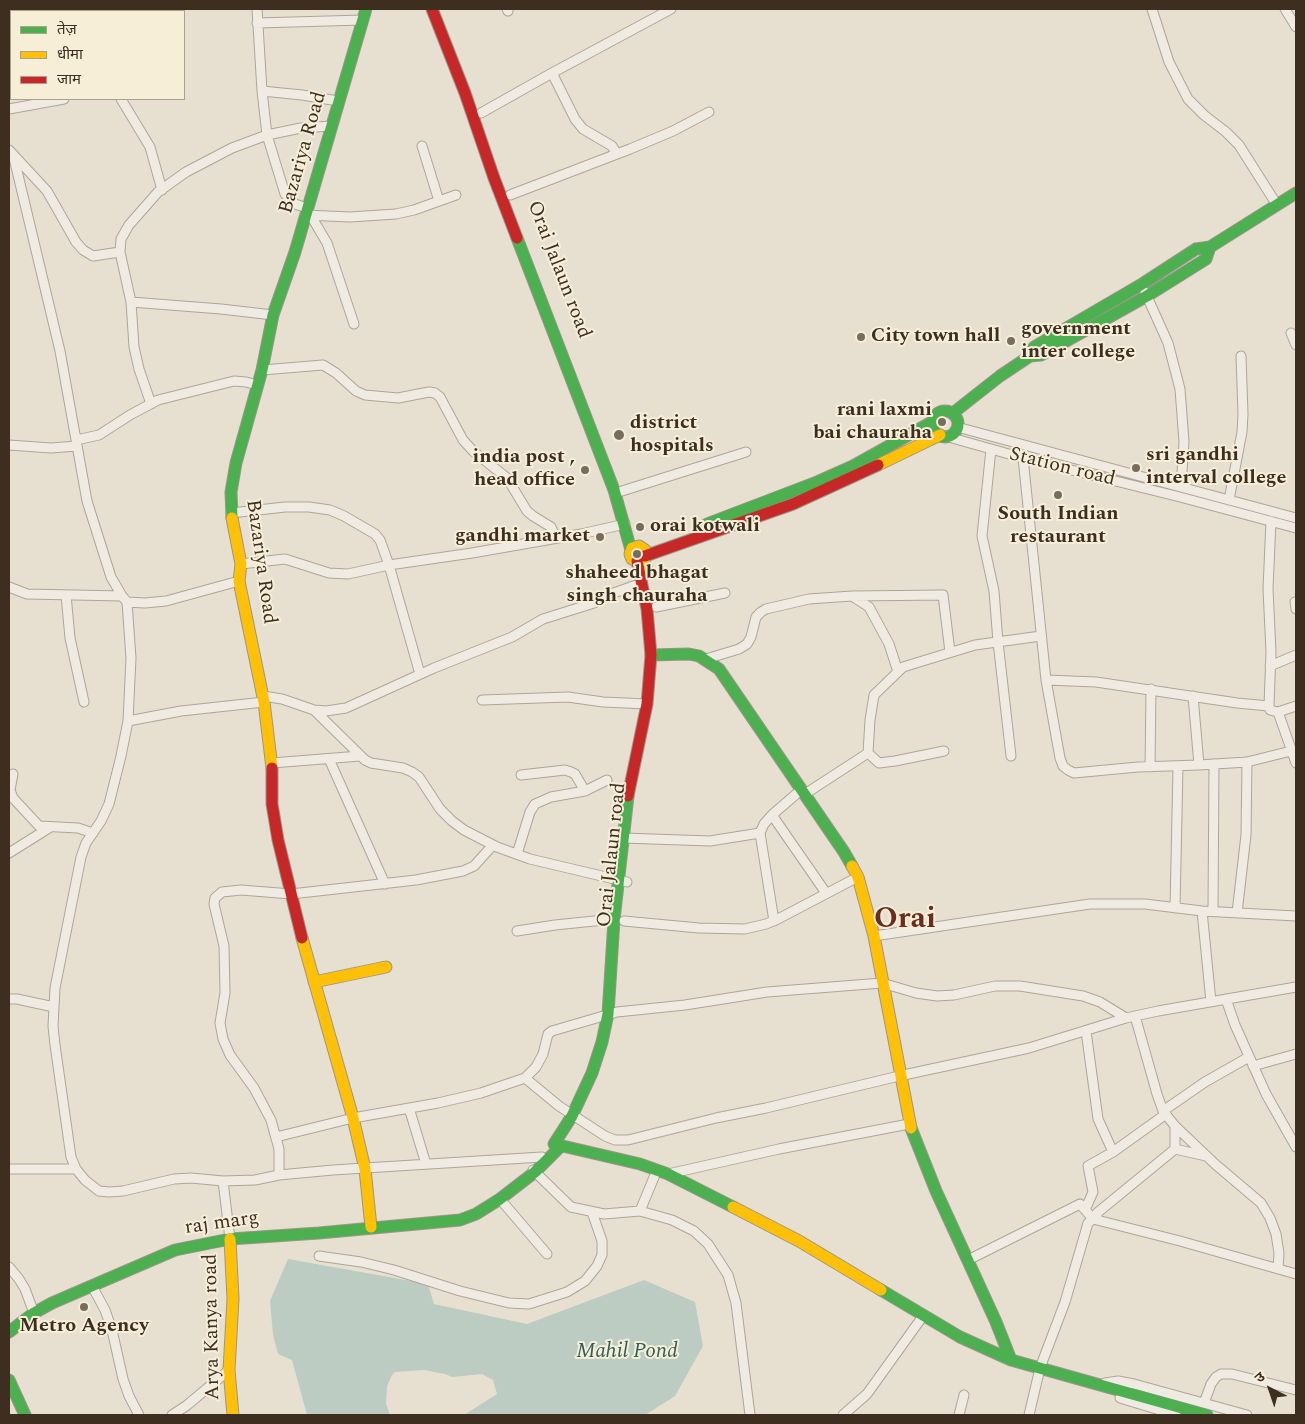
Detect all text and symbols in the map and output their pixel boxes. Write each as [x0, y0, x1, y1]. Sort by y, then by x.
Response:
legend [10, 10, 185, 100]
text: तेज़ [57, 18, 77, 41]
text: धीमा [57, 43, 83, 66]
text: जाम [57, 68, 81, 91]
street label: Bazariya Road [275, 89, 333, 217]
street label: Orai Jalaun road [521, 198, 595, 342]
place label: government inter college [1021, 318, 1135, 365]
place label: City town hall [871, 325, 1000, 349]
marker: City town hall [855, 331, 867, 343]
marker: government inter college [1005, 335, 1017, 347]
place label: rani laxmi bai chauraha [813, 399, 932, 446]
place label: district hospitals [630, 412, 714, 459]
marker: rani laxmi bai chauraha [936, 416, 948, 428]
marker: district hospitals [612, 428, 626, 442]
street label: Station road [1007, 443, 1117, 493]
place label: sri gandhi interval college [1146, 444, 1286, 491]
place label: india post , head office [473, 446, 575, 493]
marker: sri gandhi interval college [1130, 462, 1142, 474]
marker: india post , head office [579, 464, 591, 476]
marker: South Indian restaurant [1052, 489, 1064, 501]
street label: Bazariya Road [239, 498, 281, 626]
place label: South Indian restaurant [997, 503, 1119, 550]
place label: orai kotwali [650, 515, 760, 539]
marker: orai kotwali [634, 521, 646, 533]
place label: gandhi market [455, 525, 590, 549]
marker: gandhi market [594, 531, 606, 543]
marker: shaheed bhagat singh chauraha [631, 548, 643, 560]
place label: shaheed bhagat singh chauraha [565, 562, 709, 609]
street label: Orai Jalaun road [593, 781, 633, 929]
district label: Orai [874, 903, 936, 939]
street label: raj marg [183, 1207, 261, 1241]
street label: Arya Kanya road [200, 1253, 226, 1401]
marker: Metro Agency [78, 1301, 90, 1313]
place label: Metro Agency [19, 1315, 149, 1339]
water label: Mahil Pond [576, 1340, 678, 1366]
north arrow [1245, 1364, 1295, 1414]
text: उ [1250, 1367, 1270, 1388]

